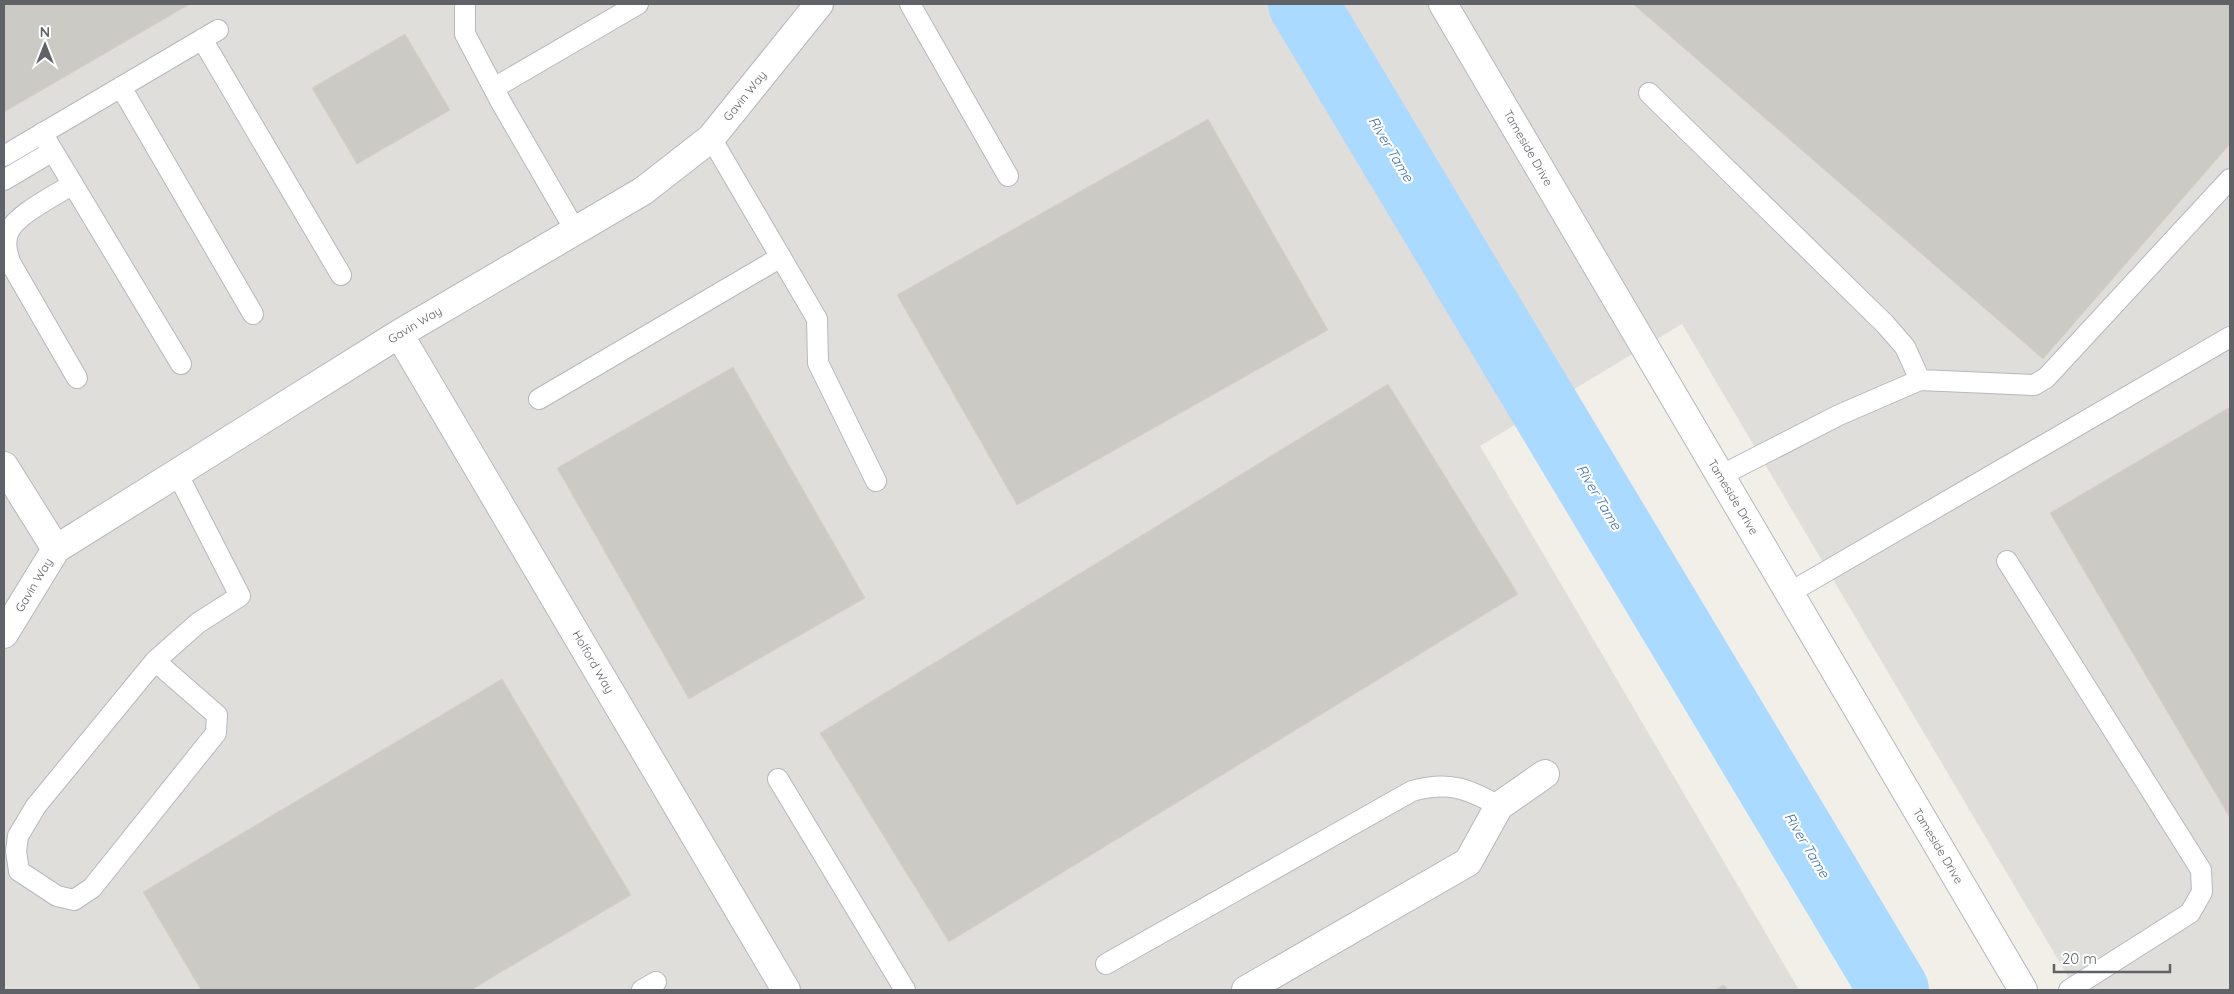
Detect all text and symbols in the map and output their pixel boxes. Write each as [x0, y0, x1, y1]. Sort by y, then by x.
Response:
north arrow [20, 20, 70, 70]
text: N [40, 23, 50, 41]
street label: Gavin Way [720, 68, 769, 124]
street label: Tameside Drive [1501, 107, 1556, 189]
water label: River Tame [1364, 113, 1418, 186]
street label: Gavin Way [385, 303, 444, 347]
street label: Tameside Drive [1705, 456, 1762, 537]
water label: River Tame [1572, 461, 1626, 534]
street label: Gavin Way [12, 555, 56, 614]
street label: Holford Way [569, 628, 617, 696]
street label: Tameside Drive [1910, 805, 1967, 886]
water label: River Tame [1780, 809, 1834, 882]
scale bar [2054, 942, 2170, 974]
text: 20 m [2062, 949, 2097, 968]

